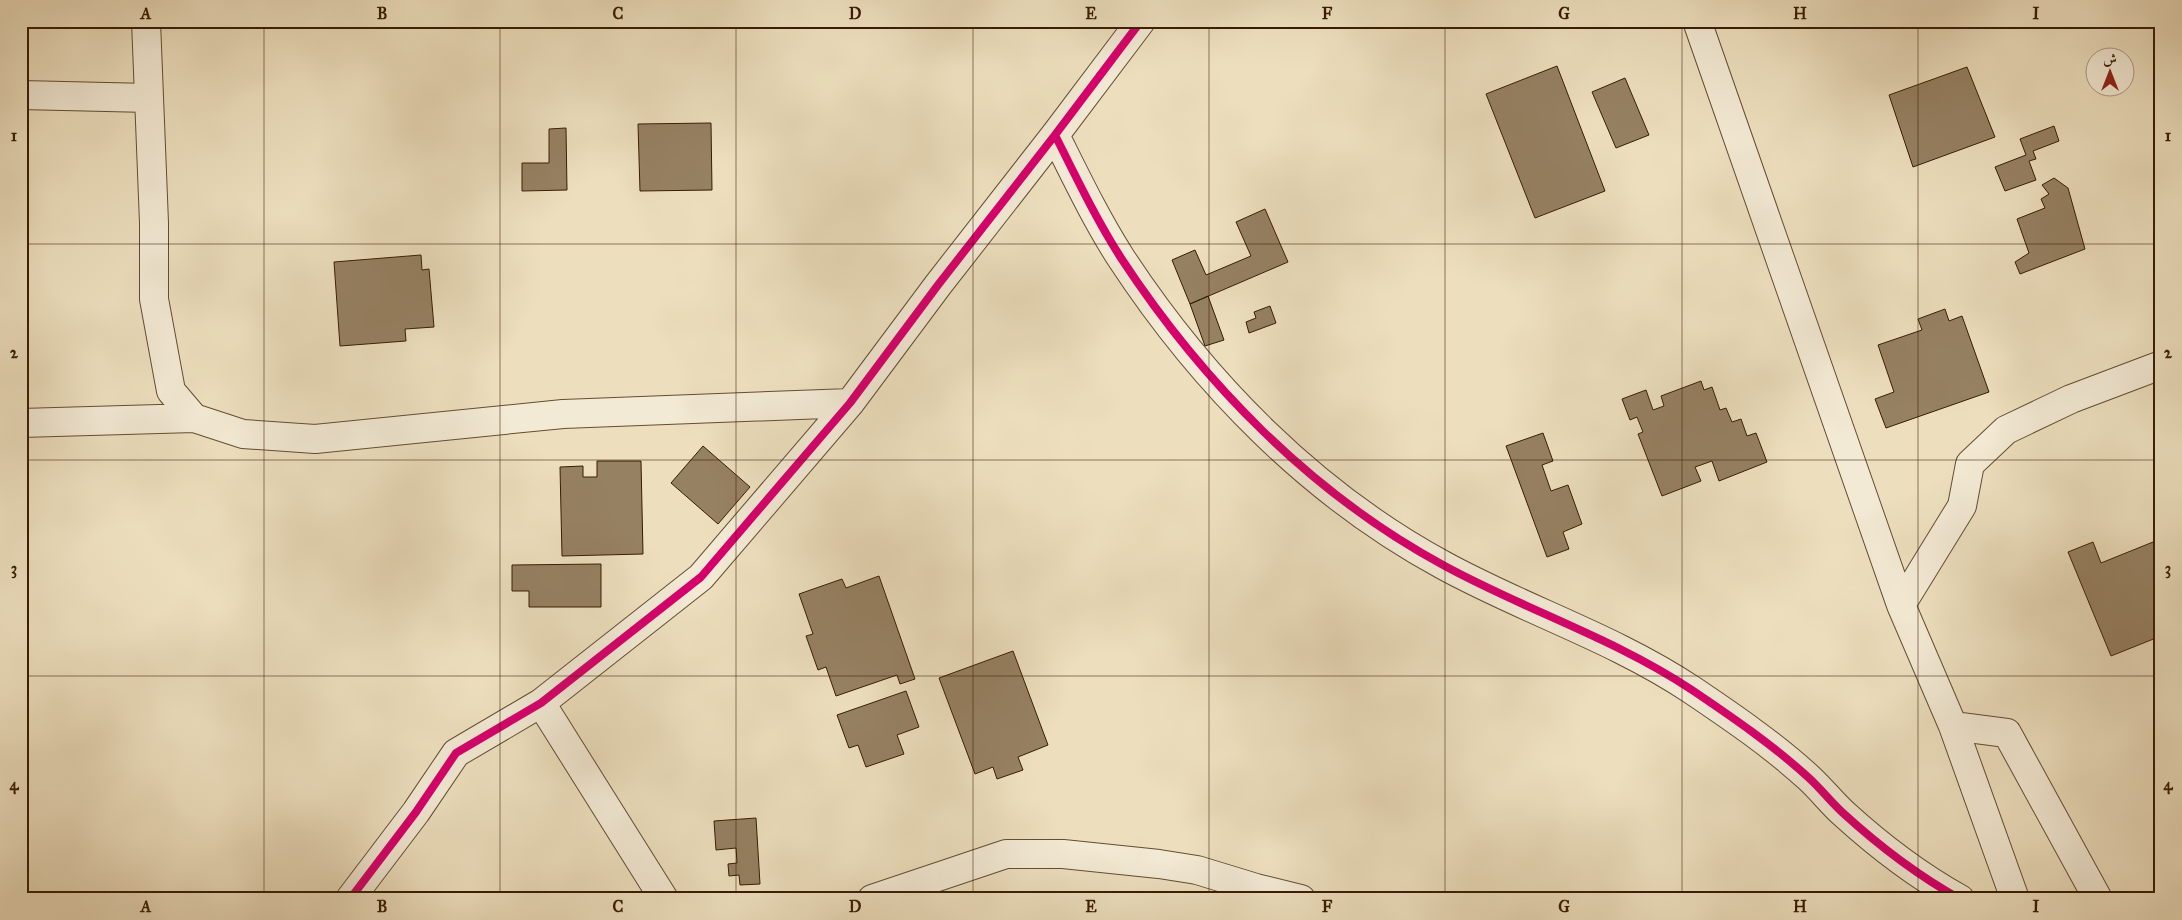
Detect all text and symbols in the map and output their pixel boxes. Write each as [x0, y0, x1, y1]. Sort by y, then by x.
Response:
text: A [140, 4, 152, 23]
text: B [377, 4, 387, 23]
text: C [613, 4, 624, 23]
text: D [849, 4, 862, 23]
text: E [1085, 4, 1097, 23]
text: F [1322, 4, 1333, 23]
text: G [1558, 4, 1570, 23]
text: H [1793, 4, 1807, 23]
text: I [2033, 4, 2040, 23]
north arrow [2084, 48, 2134, 98]
text: ش [2103, 51, 2117, 68]
text: 1 [11, 126, 18, 145]
text: 1 [2165, 126, 2172, 145]
text: 2 [10, 343, 19, 362]
text: 2 [2164, 343, 2173, 362]
text: 3 [11, 559, 17, 579]
text: 3 [2165, 559, 2171, 579]
text: 4 [10, 775, 20, 795]
text: 4 [2164, 775, 2174, 795]
text: A [140, 897, 152, 916]
text: B [377, 897, 387, 916]
text: C [613, 897, 624, 916]
text: D [849, 897, 862, 916]
text: E [1085, 897, 1097, 916]
text: F [1322, 897, 1333, 916]
text: G [1558, 897, 1570, 916]
text: H [1793, 897, 1807, 916]
text: I [2033, 897, 2040, 916]

